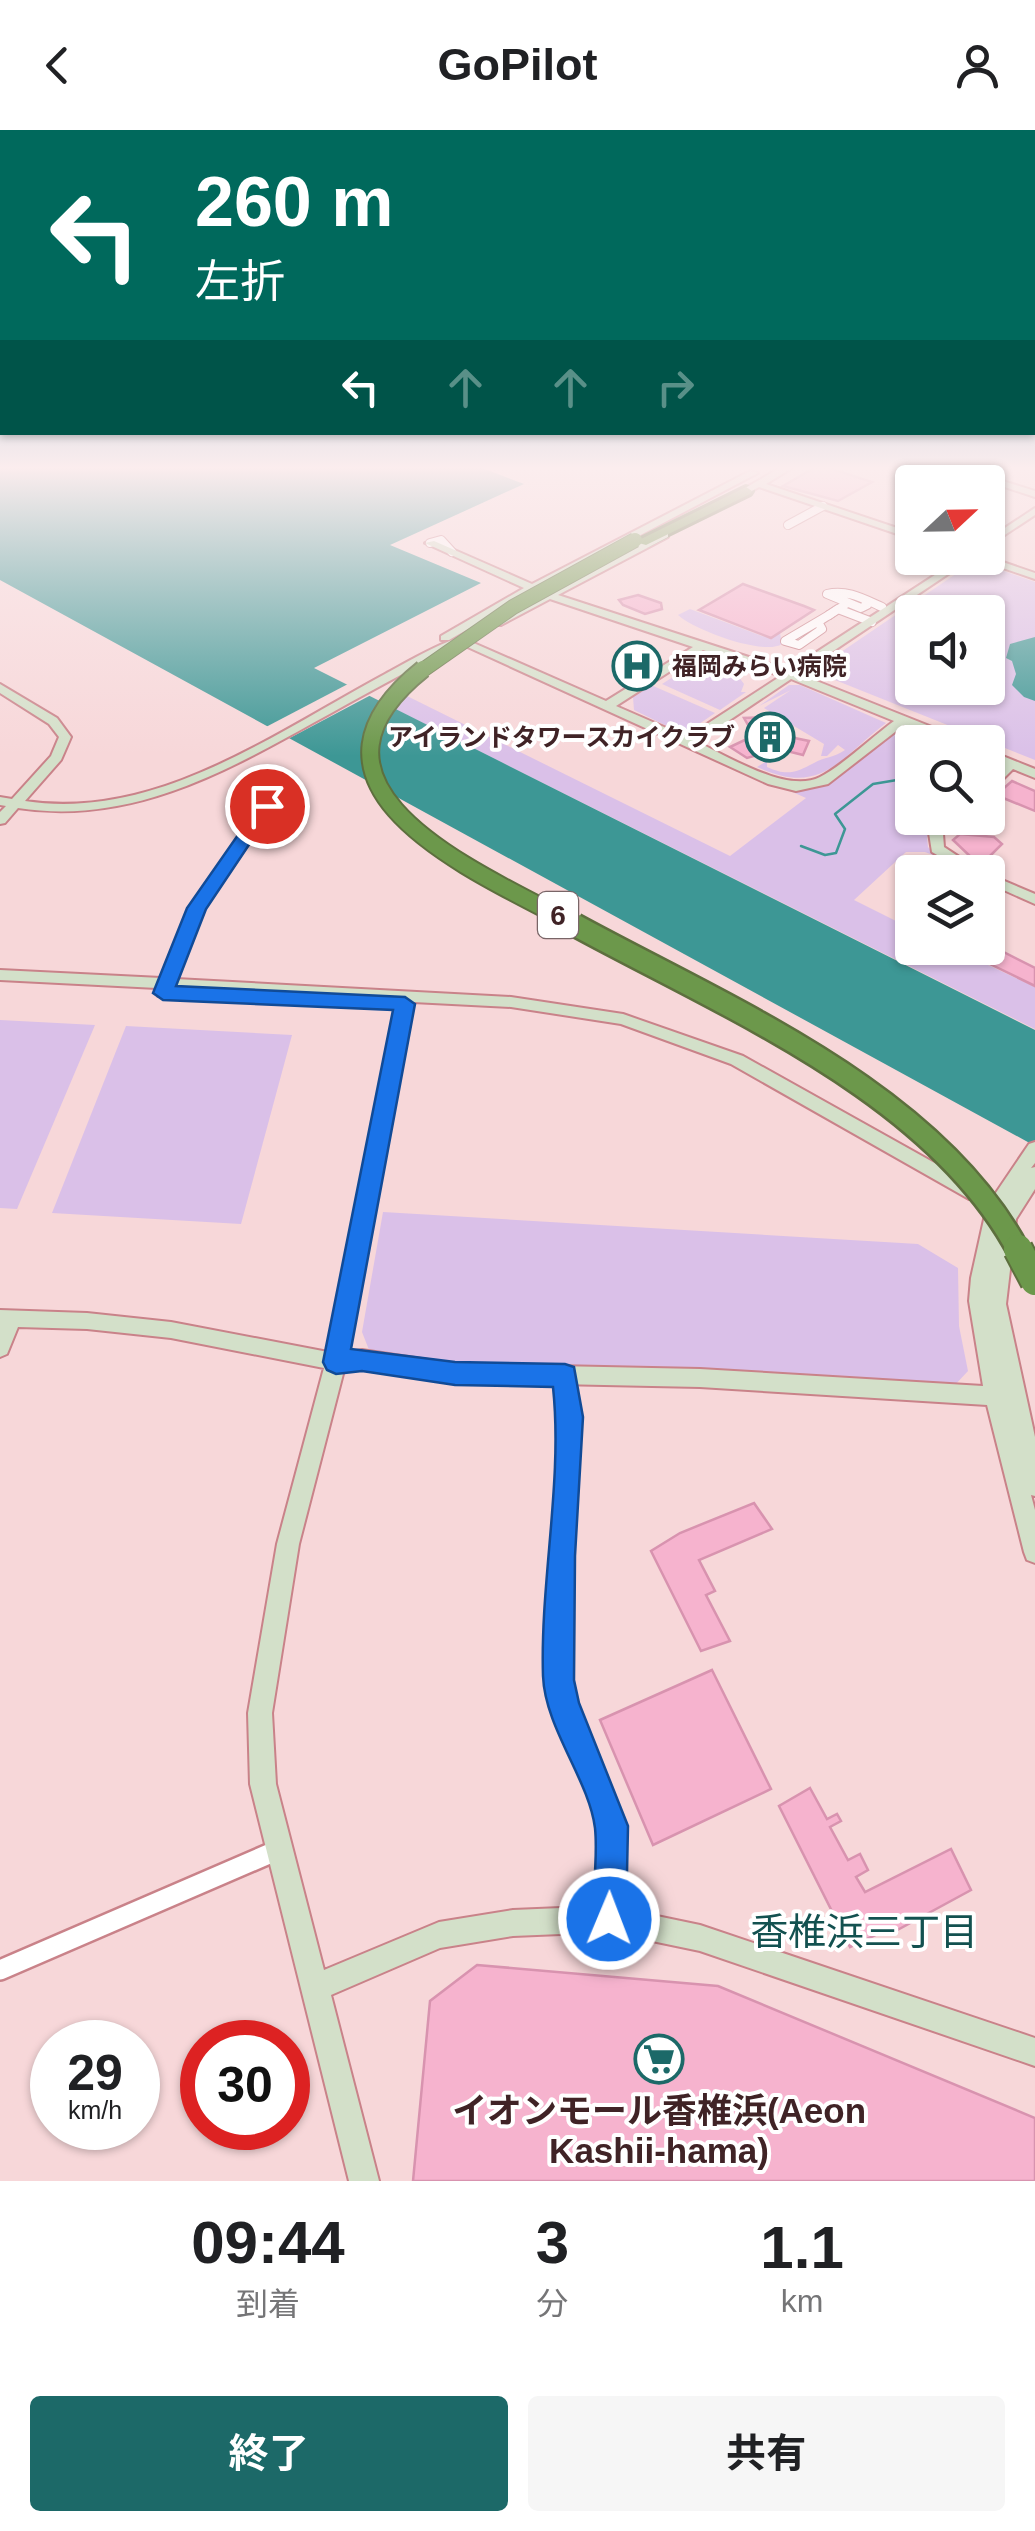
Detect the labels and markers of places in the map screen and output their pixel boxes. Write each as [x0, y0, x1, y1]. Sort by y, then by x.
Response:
hospital icon: 福岡みらい病院 [611, 640, 663, 692]
place label: 福岡みらい病院 [672, 652, 847, 680]
building icon: アイランドタワースカイクラブ [744, 711, 796, 763]
place label: アイランドタワースカイクラブ [388, 723, 735, 751]
pin [225, 764, 310, 849]
supermarket icon: イオンモール香椎浜(Aeon Kashii-hama) [633, 2033, 685, 2085]
place label: イオンモール香椎浜(Aeon Kashii-hama) [452, 2091, 866, 2170]

